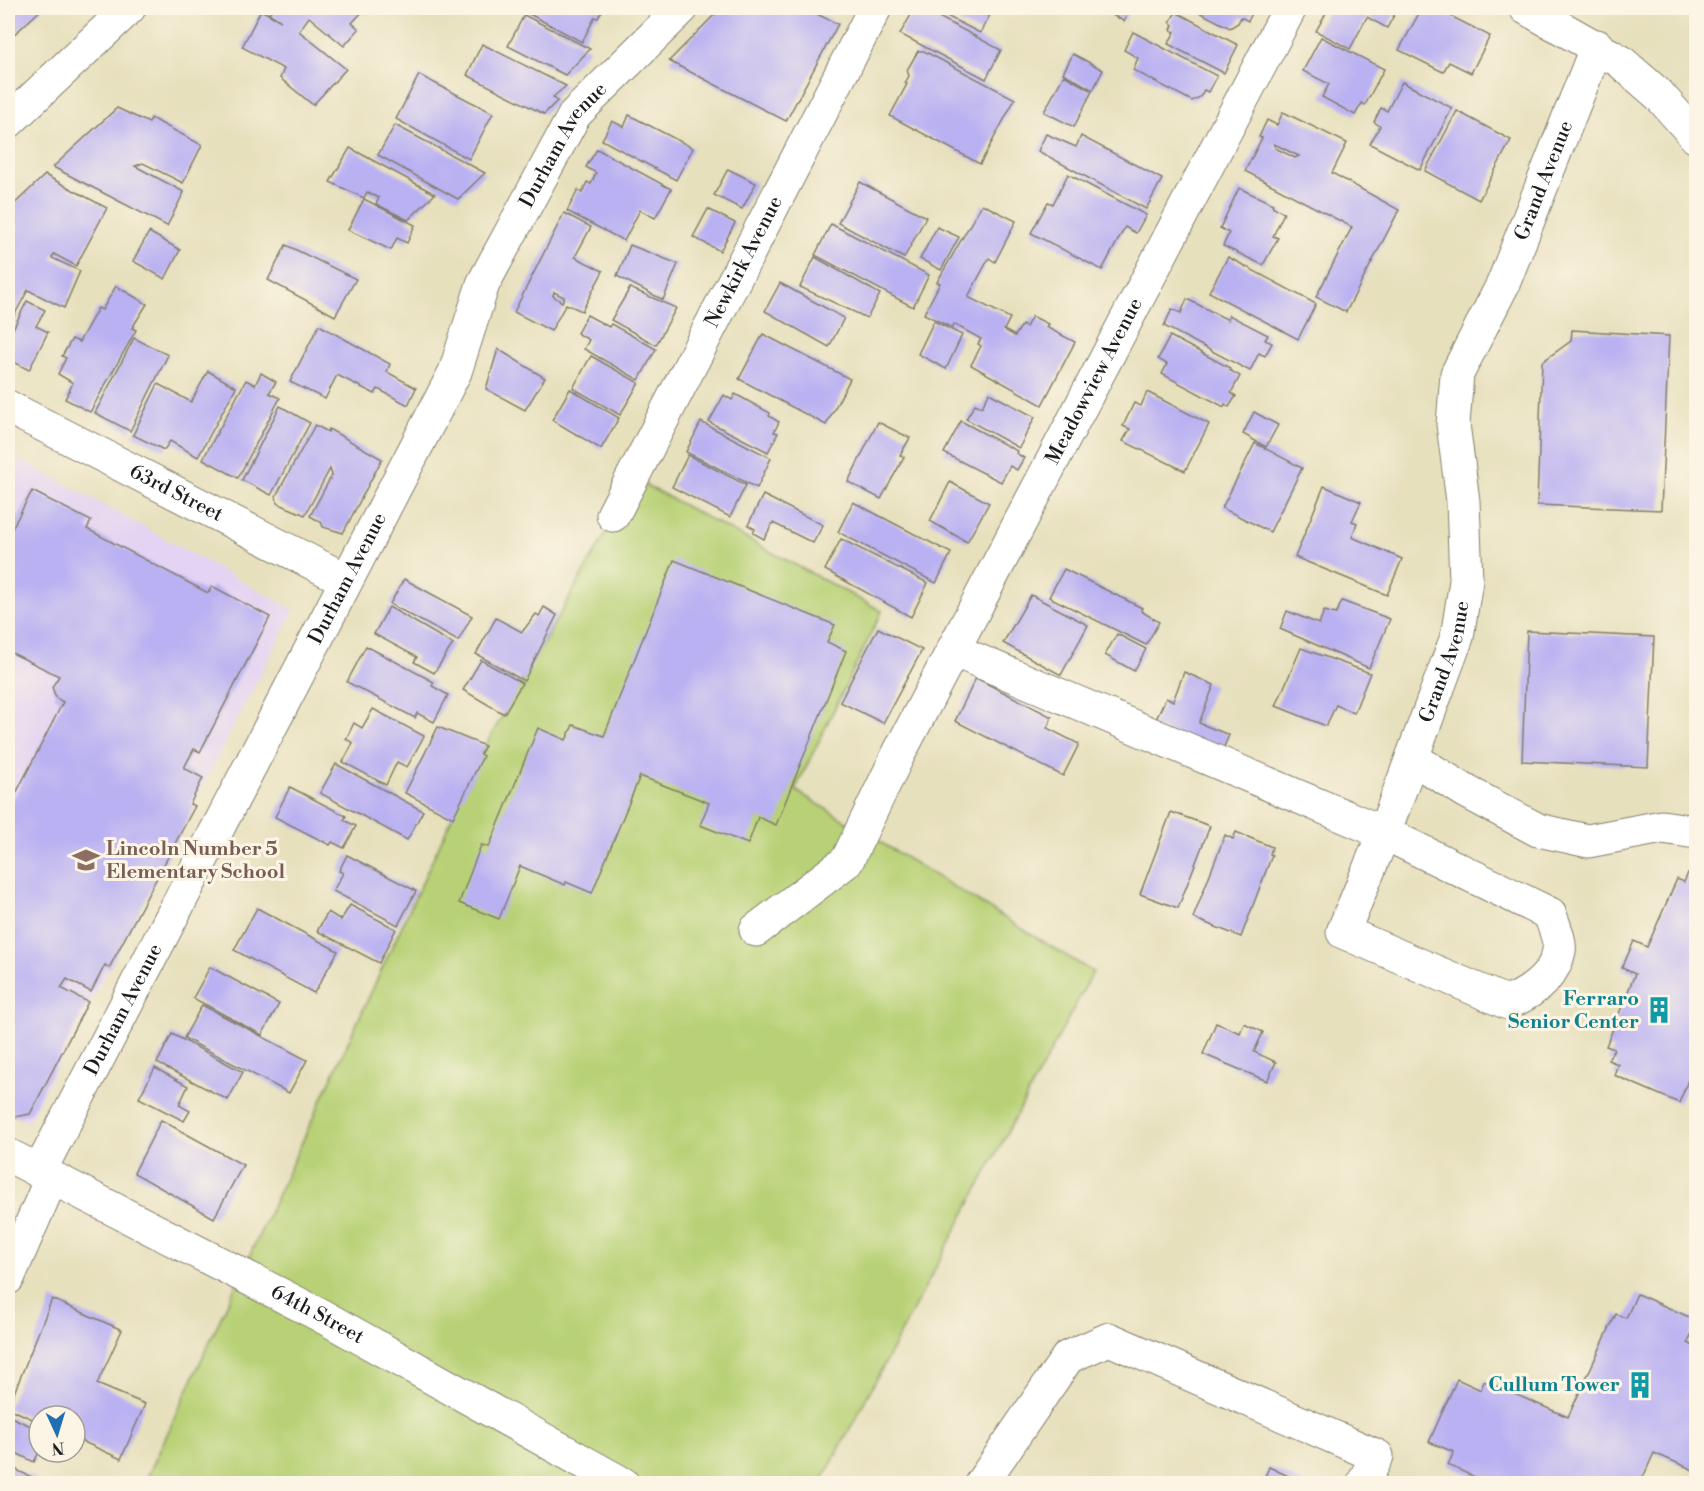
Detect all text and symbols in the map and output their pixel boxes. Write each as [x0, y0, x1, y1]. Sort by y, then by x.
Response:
street label: Durham Avenue [514, 77, 612, 212]
street label: Grand Avenue [1509, 117, 1579, 244]
street label: Newkirk Avenue [700, 192, 788, 332]
street label: Meadowview Avenue [1040, 294, 1148, 469]
street label: 63rd Street [125, 459, 227, 527]
street label: Durham Avenue [303, 508, 392, 649]
street label: Grand Avenue [1414, 599, 1475, 726]
place label: Lincoln Number 5 Elementary School [106, 837, 285, 885]
school or university icon: Lincoln Number 5 Elementary School [71, 845, 101, 875]
street label: Durham Avenue [79, 940, 168, 1080]
place label: Ferraro Senior Center [1508, 987, 1639, 1035]
building icon: Ferraro Senior Center [1644, 995, 1674, 1025]
street label: 64th Street [266, 1279, 368, 1350]
building icon: Cullum Tower [1625, 1370, 1655, 1400]
place label: Cullum Tower [1488, 1373, 1620, 1398]
north arrow [27, 1404, 87, 1464]
text: N [51, 1438, 65, 1458]

